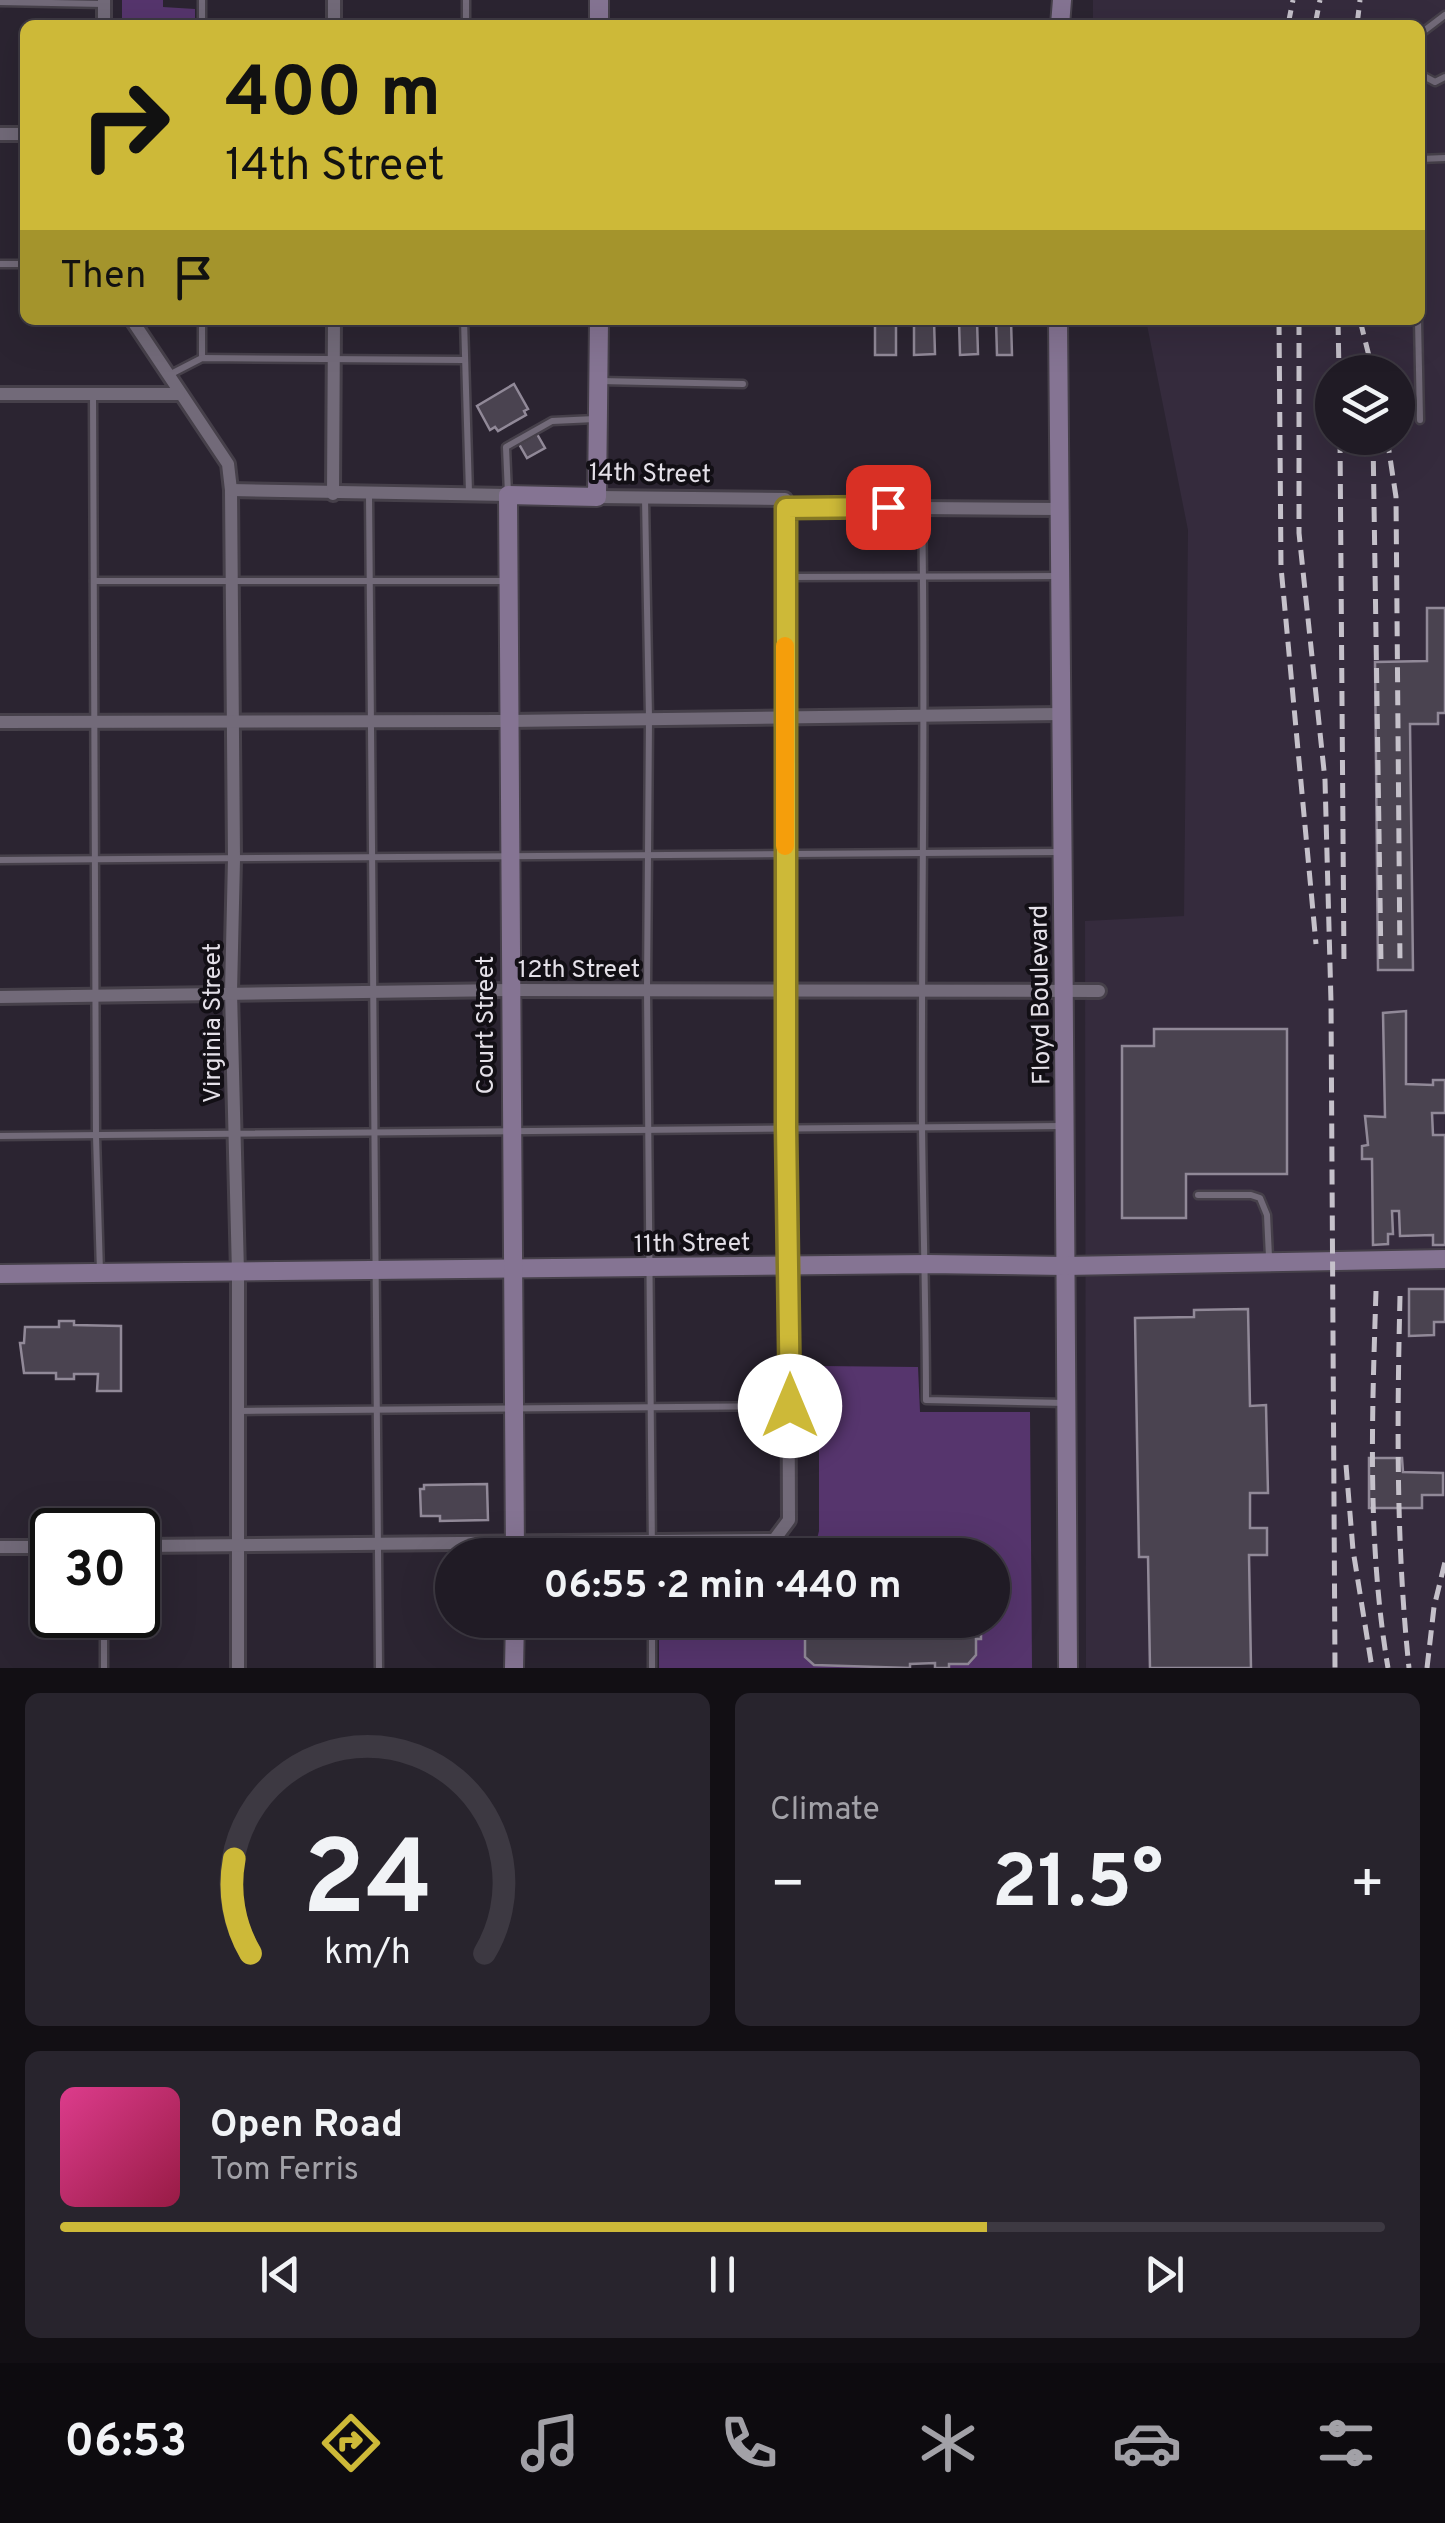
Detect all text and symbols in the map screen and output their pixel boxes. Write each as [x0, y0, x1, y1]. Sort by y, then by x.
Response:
text: 400 m [225, 52, 441, 141]
icon: right [60, 60, 190, 190]
text: 14th Street [225, 139, 445, 196]
icon: arrive [166, 250, 221, 305]
text: Then [60, 253, 146, 302]
map controls [1315, 355, 1415, 455]
button: layers [1315, 355, 1415, 455]
street label: 14th Street [589, 458, 711, 492]
pin [846, 465, 931, 550]
icon: arrive [861, 480, 916, 535]
street label: Floyd Boulevard [1024, 904, 1060, 1085]
street label: Virginia Street [198, 943, 230, 1103]
street label: 12th Street [518, 955, 640, 987]
street label: Court Street [471, 956, 503, 1094]
street label: 11th Street [634, 1228, 751, 1262]
position arrow [738, 1354, 842, 1458]
speed limit sign: 30 [30, 1508, 160, 1638]
text: 06:55 · 2 min · 440 m [544, 1563, 901, 1612]
text: Climate [770, 1791, 880, 1831]
text: 24 [302, 1819, 433, 1951]
text: 21.5° [992, 1839, 1163, 1934]
text: − [770, 1852, 805, 1922]
text: + [1350, 1852, 1385, 1922]
text: km/h [324, 1931, 411, 1977]
text: Open Road [210, 2102, 403, 2151]
text: Tom Ferris [210, 2151, 359, 2191]
icon: previous [253, 2247, 308, 2302]
icon: pause [695, 2247, 750, 2302]
icon: next [1137, 2247, 1192, 2302]
icon: directions [316, 2408, 386, 2478]
icon: music [515, 2408, 585, 2478]
icon: phone [714, 2408, 784, 2478]
icon: climate [913, 2408, 983, 2478]
icon: car [1112, 2408, 1182, 2478]
icon: filters [1311, 2408, 1381, 2478]
text: 06:53 [64, 2415, 187, 2472]

